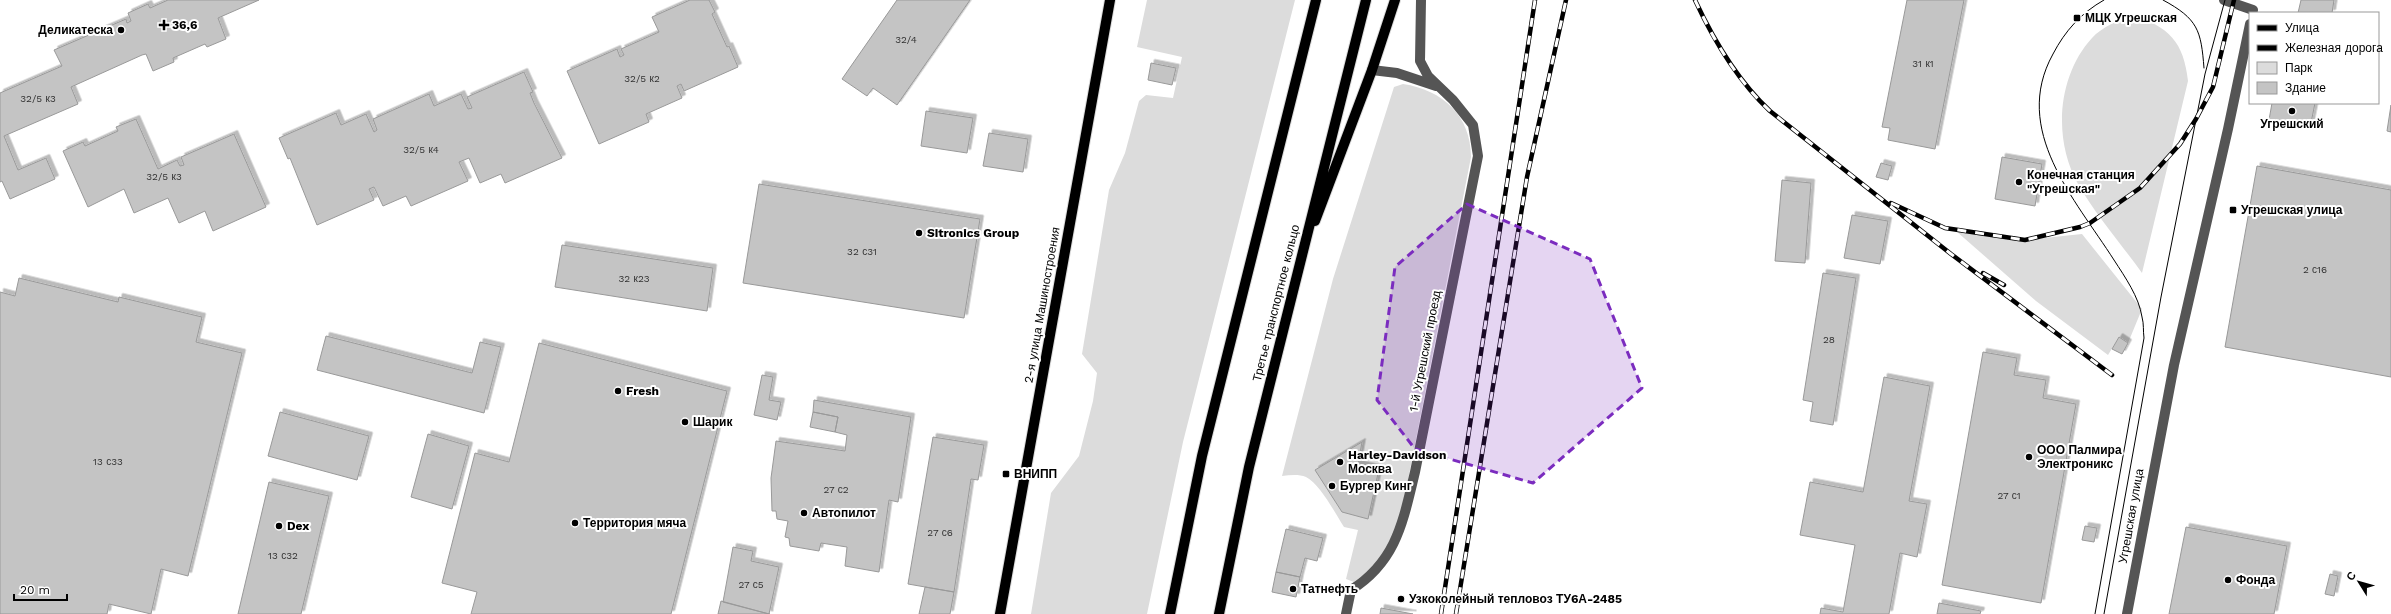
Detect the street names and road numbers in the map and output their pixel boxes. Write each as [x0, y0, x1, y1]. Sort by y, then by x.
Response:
street label: Третье транспортное кольцо [1250, 223, 1302, 383]
street label: 2-я улица Машиностроения [1021, 226, 1063, 384]
street label: 1-й Угрешский проезд [1406, 289, 1444, 413]
street label: Угрешская улица [2116, 467, 2146, 565]

